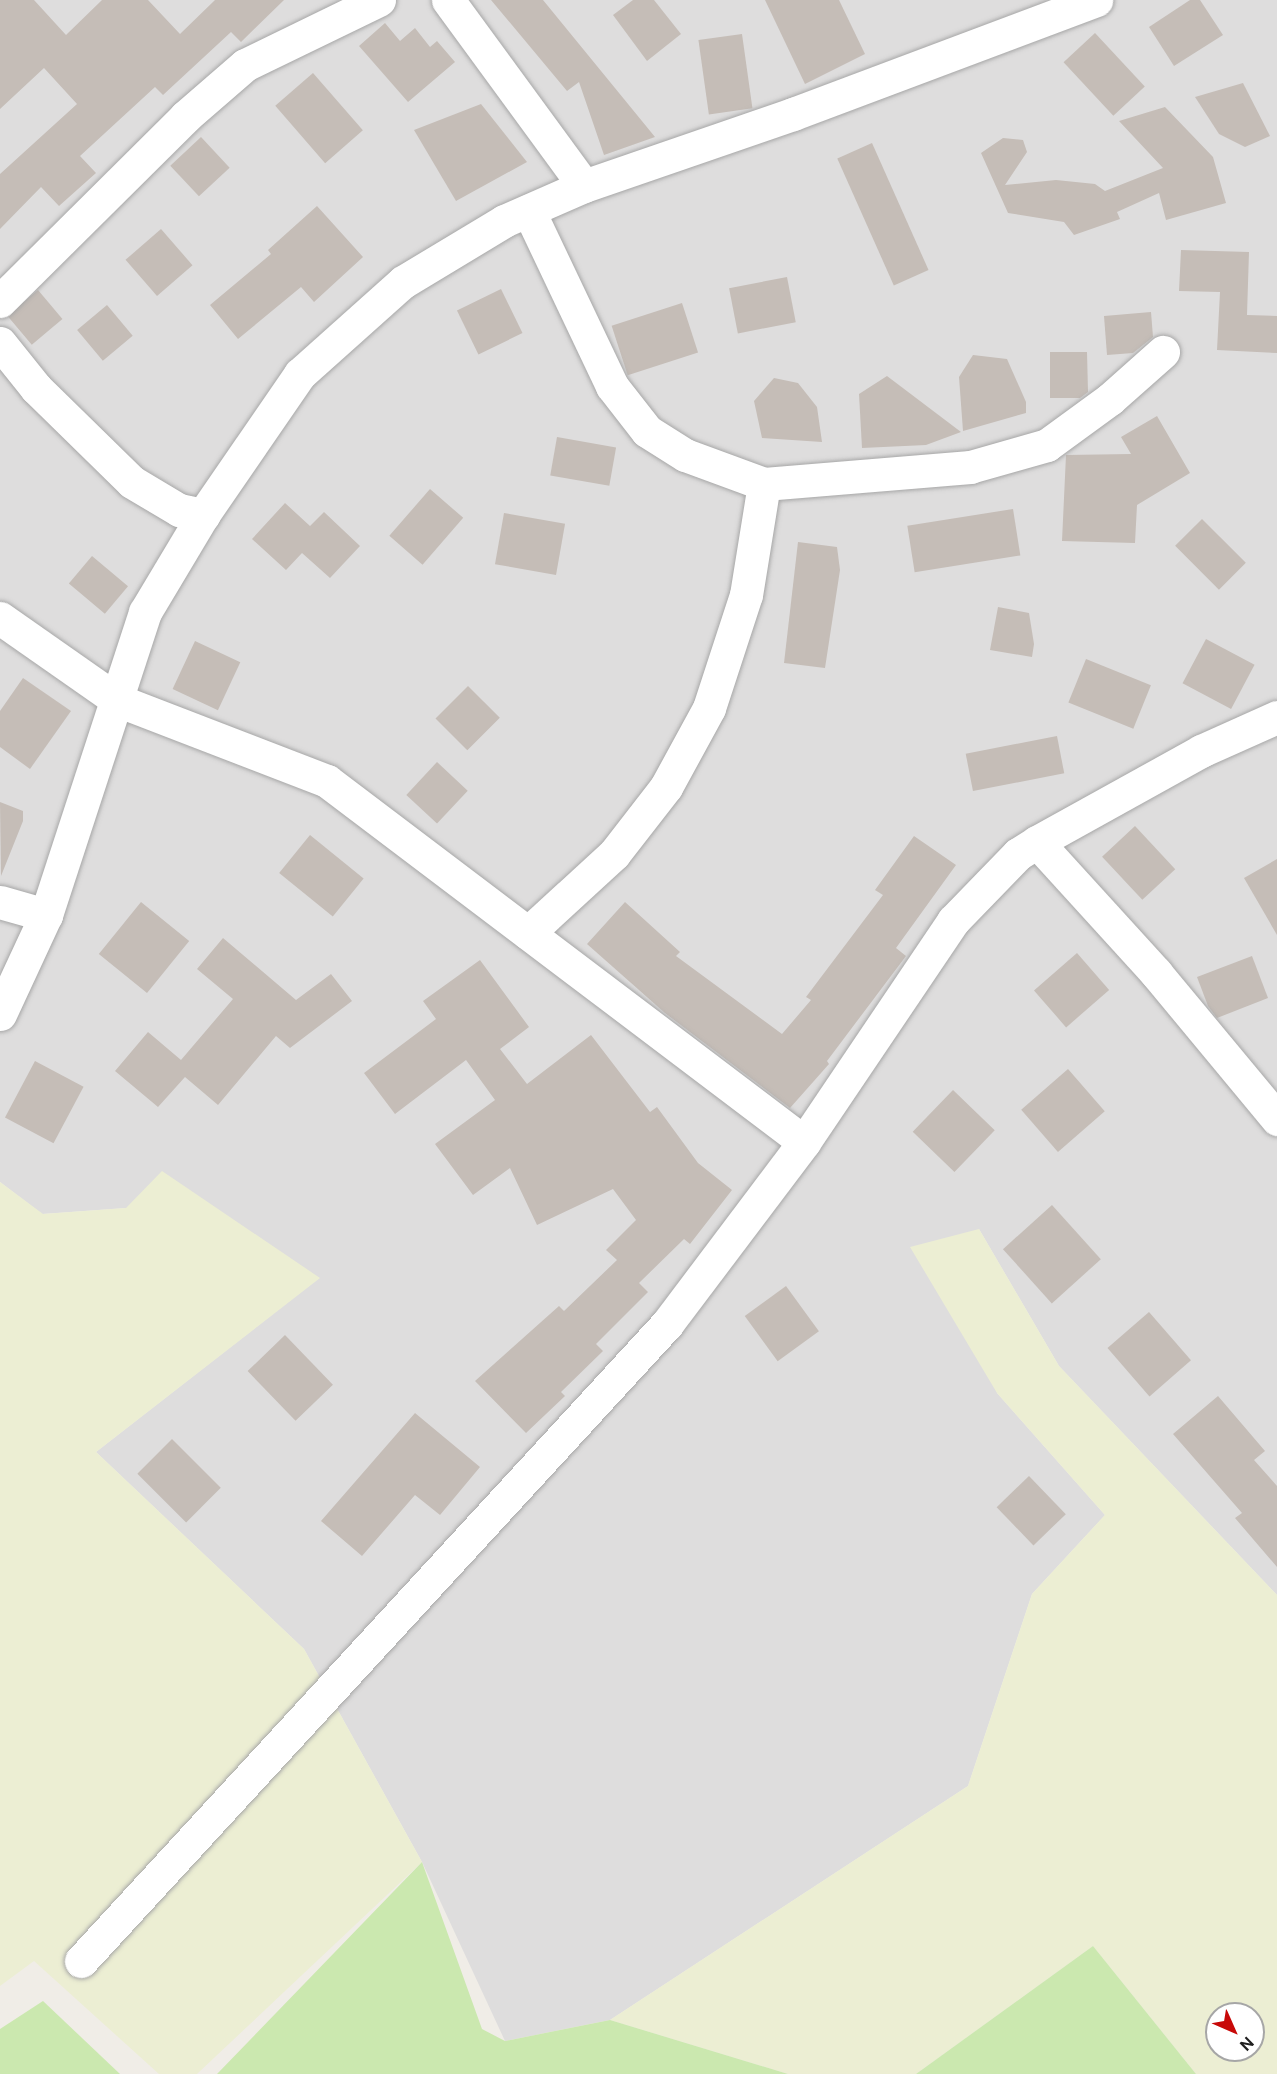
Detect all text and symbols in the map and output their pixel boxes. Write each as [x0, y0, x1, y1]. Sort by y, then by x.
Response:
north arrow [1205, 2002, 1265, 2062]
text: N [1235, 2032, 1258, 2055]

